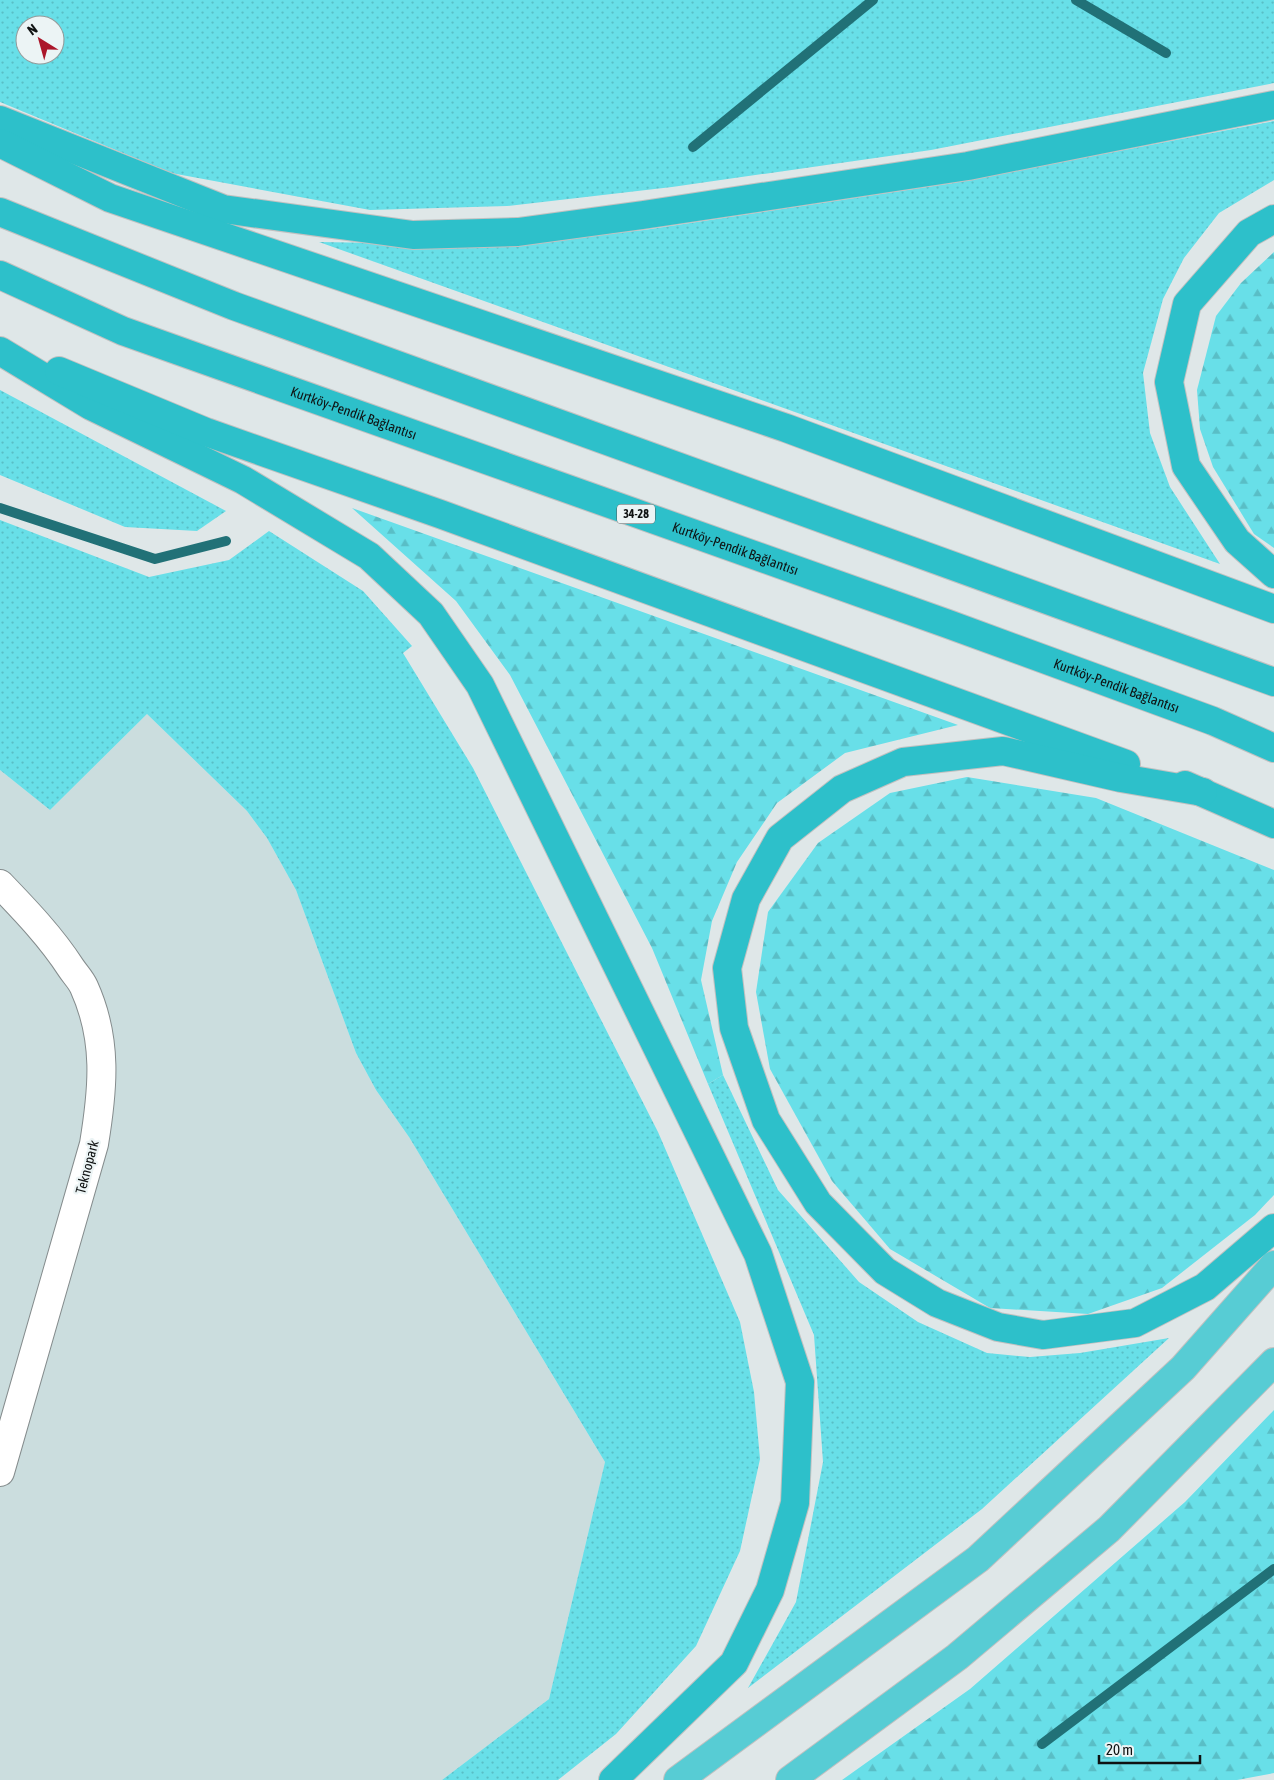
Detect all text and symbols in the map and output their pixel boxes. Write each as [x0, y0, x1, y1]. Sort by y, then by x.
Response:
north arrow [15, 15, 65, 65]
text: N [24, 21, 40, 38]
street label: Kurtköy-Pendik Bağlantısı [289, 383, 419, 443]
road number: 34-28 [617, 504, 655, 524]
street label: Kurtköy-Pendik Bağlantısı [670, 519, 801, 578]
street label: Kurtköy-Pendik Bağlantısı [1051, 655, 1182, 716]
street label: Teknopark [72, 1139, 102, 1195]
scale bar [1099, 1732, 1200, 1764]
text: 20 m [1106, 1741, 1133, 1758]

